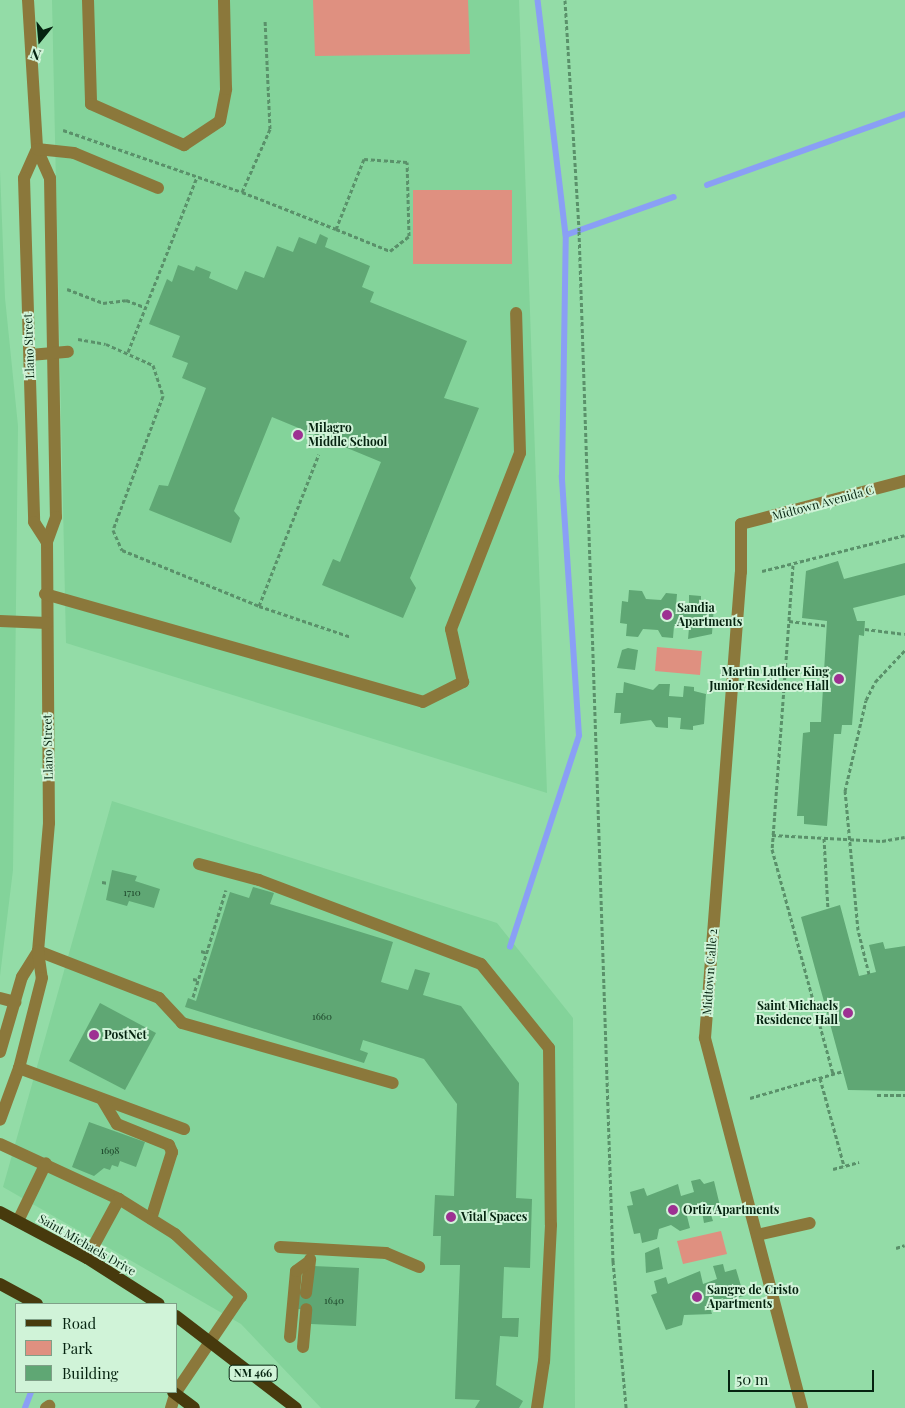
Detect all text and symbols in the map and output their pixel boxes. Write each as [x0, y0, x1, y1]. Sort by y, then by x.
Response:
north arrow [15, 15, 65, 65]
text: N [28, 44, 43, 65]
street label: Llano Street [21, 313, 37, 379]
place label: Milagro Middle School [308, 421, 387, 449]
marker: Milagro Middle School [292, 429, 304, 441]
street label: Midtown Avenida C [770, 482, 876, 524]
place label: Sandia Apartments [677, 601, 742, 629]
marker: Sandia Apartments [661, 609, 673, 621]
place label: Martin Luther King Junior Residence Hall [709, 665, 829, 693]
marker: Martin Luther King Junior Residence Hall [833, 673, 845, 685]
street label: Llano Street [40, 714, 56, 780]
house number: 1710 [123, 887, 141, 899]
street label: Midtown Calle 2 [700, 928, 720, 1016]
place label: Saint Michaels Residence Hall [756, 999, 838, 1027]
marker: Saint Michaels Residence Hall [842, 1007, 854, 1019]
house number: 1660 [312, 1011, 332, 1023]
place label: PostNet [104, 1028, 147, 1042]
marker: PostNet [88, 1029, 100, 1041]
house number: 1698 [100, 1145, 120, 1157]
place label: Ortiz Apartments [683, 1203, 780, 1217]
marker: Ortiz Apartments [667, 1204, 679, 1216]
place label: Vital Spaces [461, 1210, 527, 1224]
street label: Saint Michaels Drive [36, 1211, 138, 1279]
marker: Vital Spaces [445, 1211, 457, 1223]
place label: Sangre de Cristo Apartments [707, 1283, 799, 1311]
marker: Sangre de Cristo Apartments [691, 1291, 703, 1303]
house number: 1640 [324, 1295, 344, 1307]
legend [15, 1303, 178, 1393]
text: Road [62, 1313, 96, 1333]
text: Park [62, 1338, 93, 1358]
scale bar [730, 1360, 876, 1392]
text: Building [62, 1363, 118, 1383]
road number: NM 466 [228, 1365, 278, 1382]
text: 50 m [736, 1369, 768, 1389]

